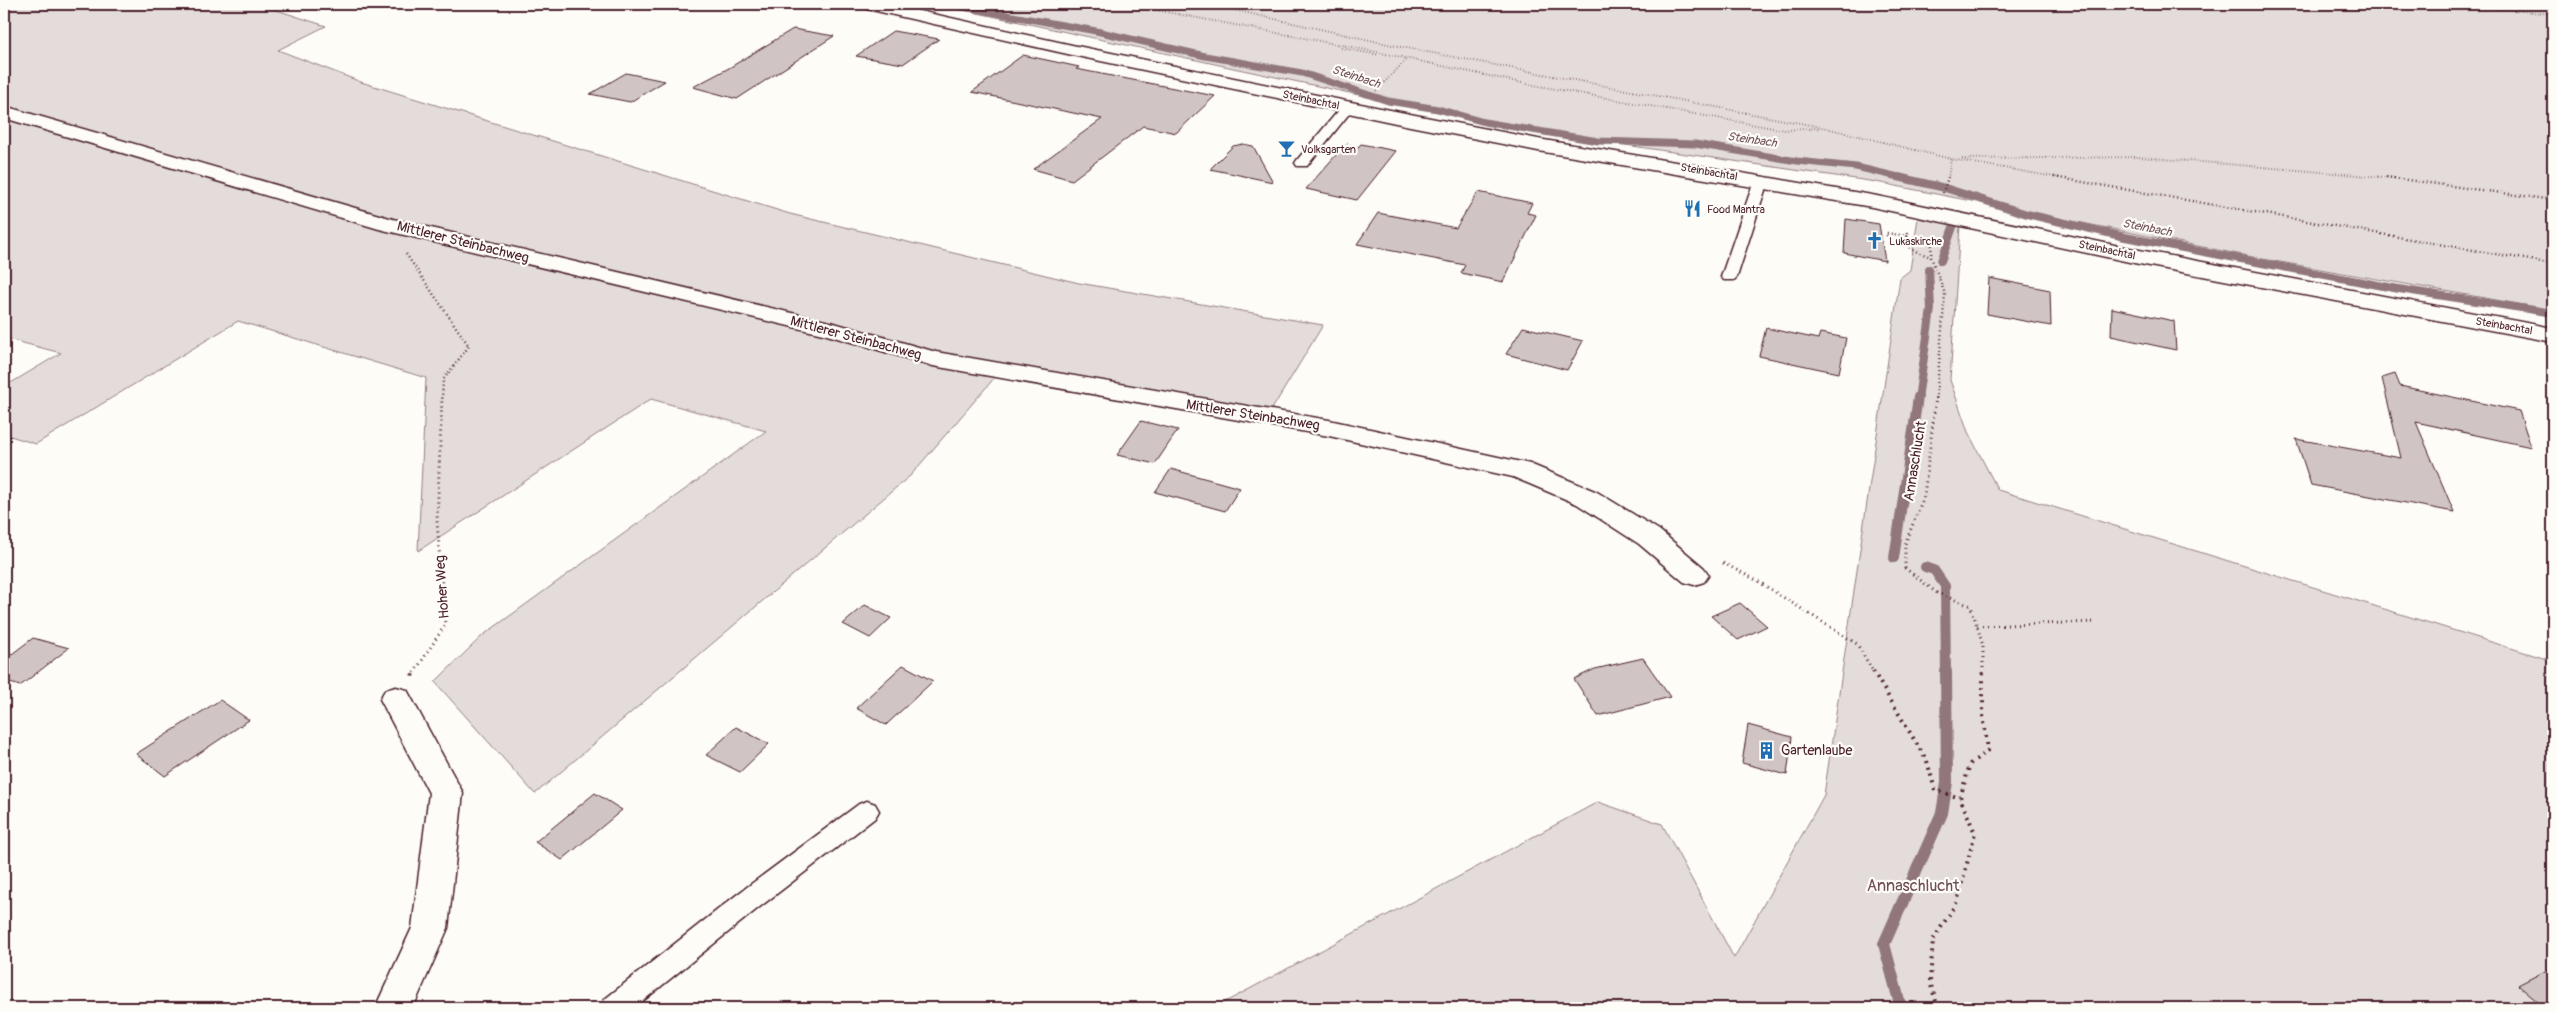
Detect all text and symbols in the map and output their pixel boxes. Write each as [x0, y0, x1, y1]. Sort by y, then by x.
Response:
water label: Steinbach [1330, 62, 1383, 92]
street label: Steinbachtal [1281, 88, 1341, 112]
water label: Steinbach [1726, 129, 1779, 151]
bar icon: Volksgarten [1277, 139, 1297, 159]
place label: Volksgarten [1301, 143, 1356, 156]
street label: Steinbachtal [1679, 161, 1739, 183]
restaurant icon: Food Mantra [1683, 199, 1703, 219]
place label: Food Mantra [1707, 203, 1765, 216]
water label: Steinbach [2121, 216, 2174, 240]
street label: Mittlerer Steinbachweg [395, 217, 531, 267]
church icon: Lukaskirche [1865, 231, 1885, 251]
place label: Lukaskirche [1889, 235, 1943, 248]
street label: Steinbachtal [2077, 238, 2137, 262]
street label: Mittlerer Steinbachweg [789, 312, 923, 364]
street label: Steinbachtal [2474, 315, 2534, 337]
street label: Mittlerer Steinbachweg [1185, 396, 1321, 434]
street label: Annaschlucht [1900, 419, 1930, 502]
street label: Hoher Weg [431, 555, 453, 619]
building icon: Gartenlaube [1757, 740, 1777, 760]
place label: Gartenlaube [1781, 742, 1852, 759]
park label: Annaschlucht [1867, 876, 1960, 896]

